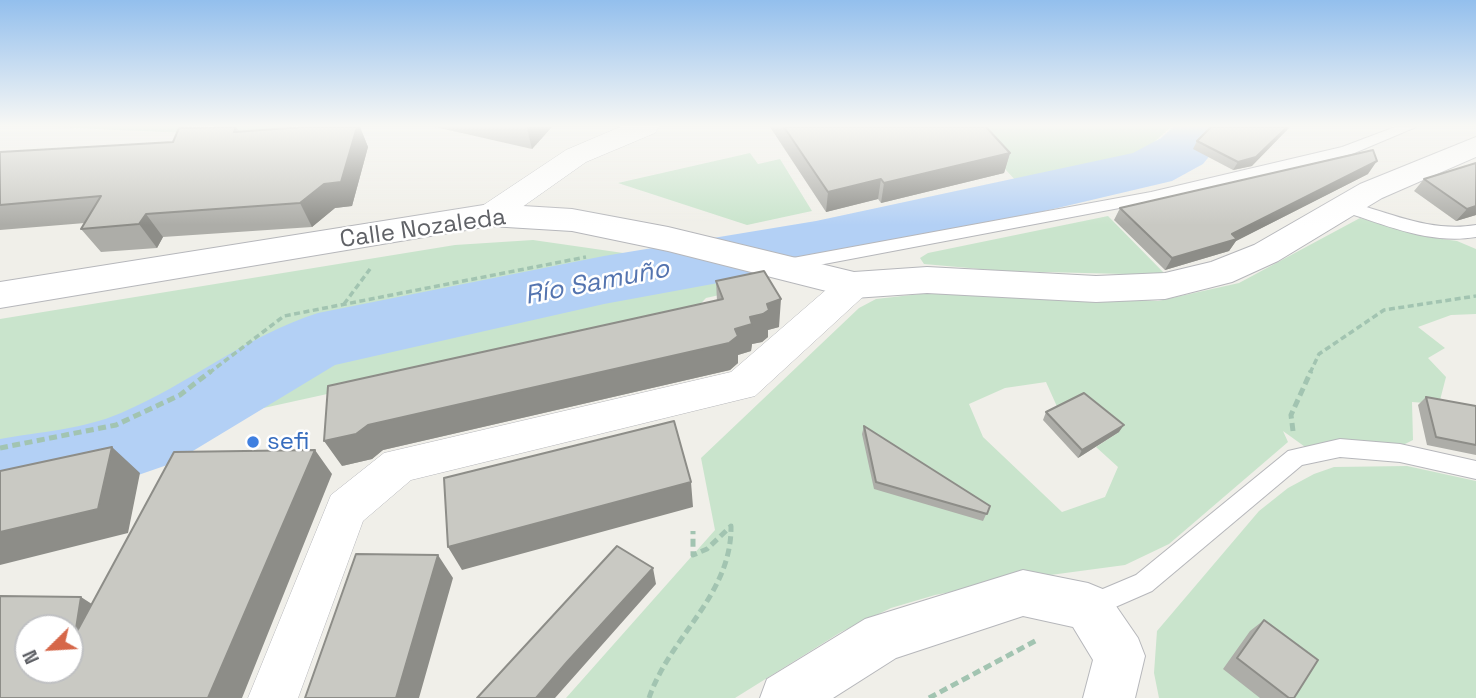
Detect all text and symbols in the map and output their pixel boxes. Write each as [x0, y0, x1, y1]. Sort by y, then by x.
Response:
street label: Calle Nozaleda [338, 203, 508, 255]
water label: Río Samuño [522, 254, 672, 312]
place label: sefi [267, 428, 309, 456]
marker: sefi [245, 434, 261, 450]
north arrow [14, 614, 84, 684]
text: N [17, 646, 45, 668]

